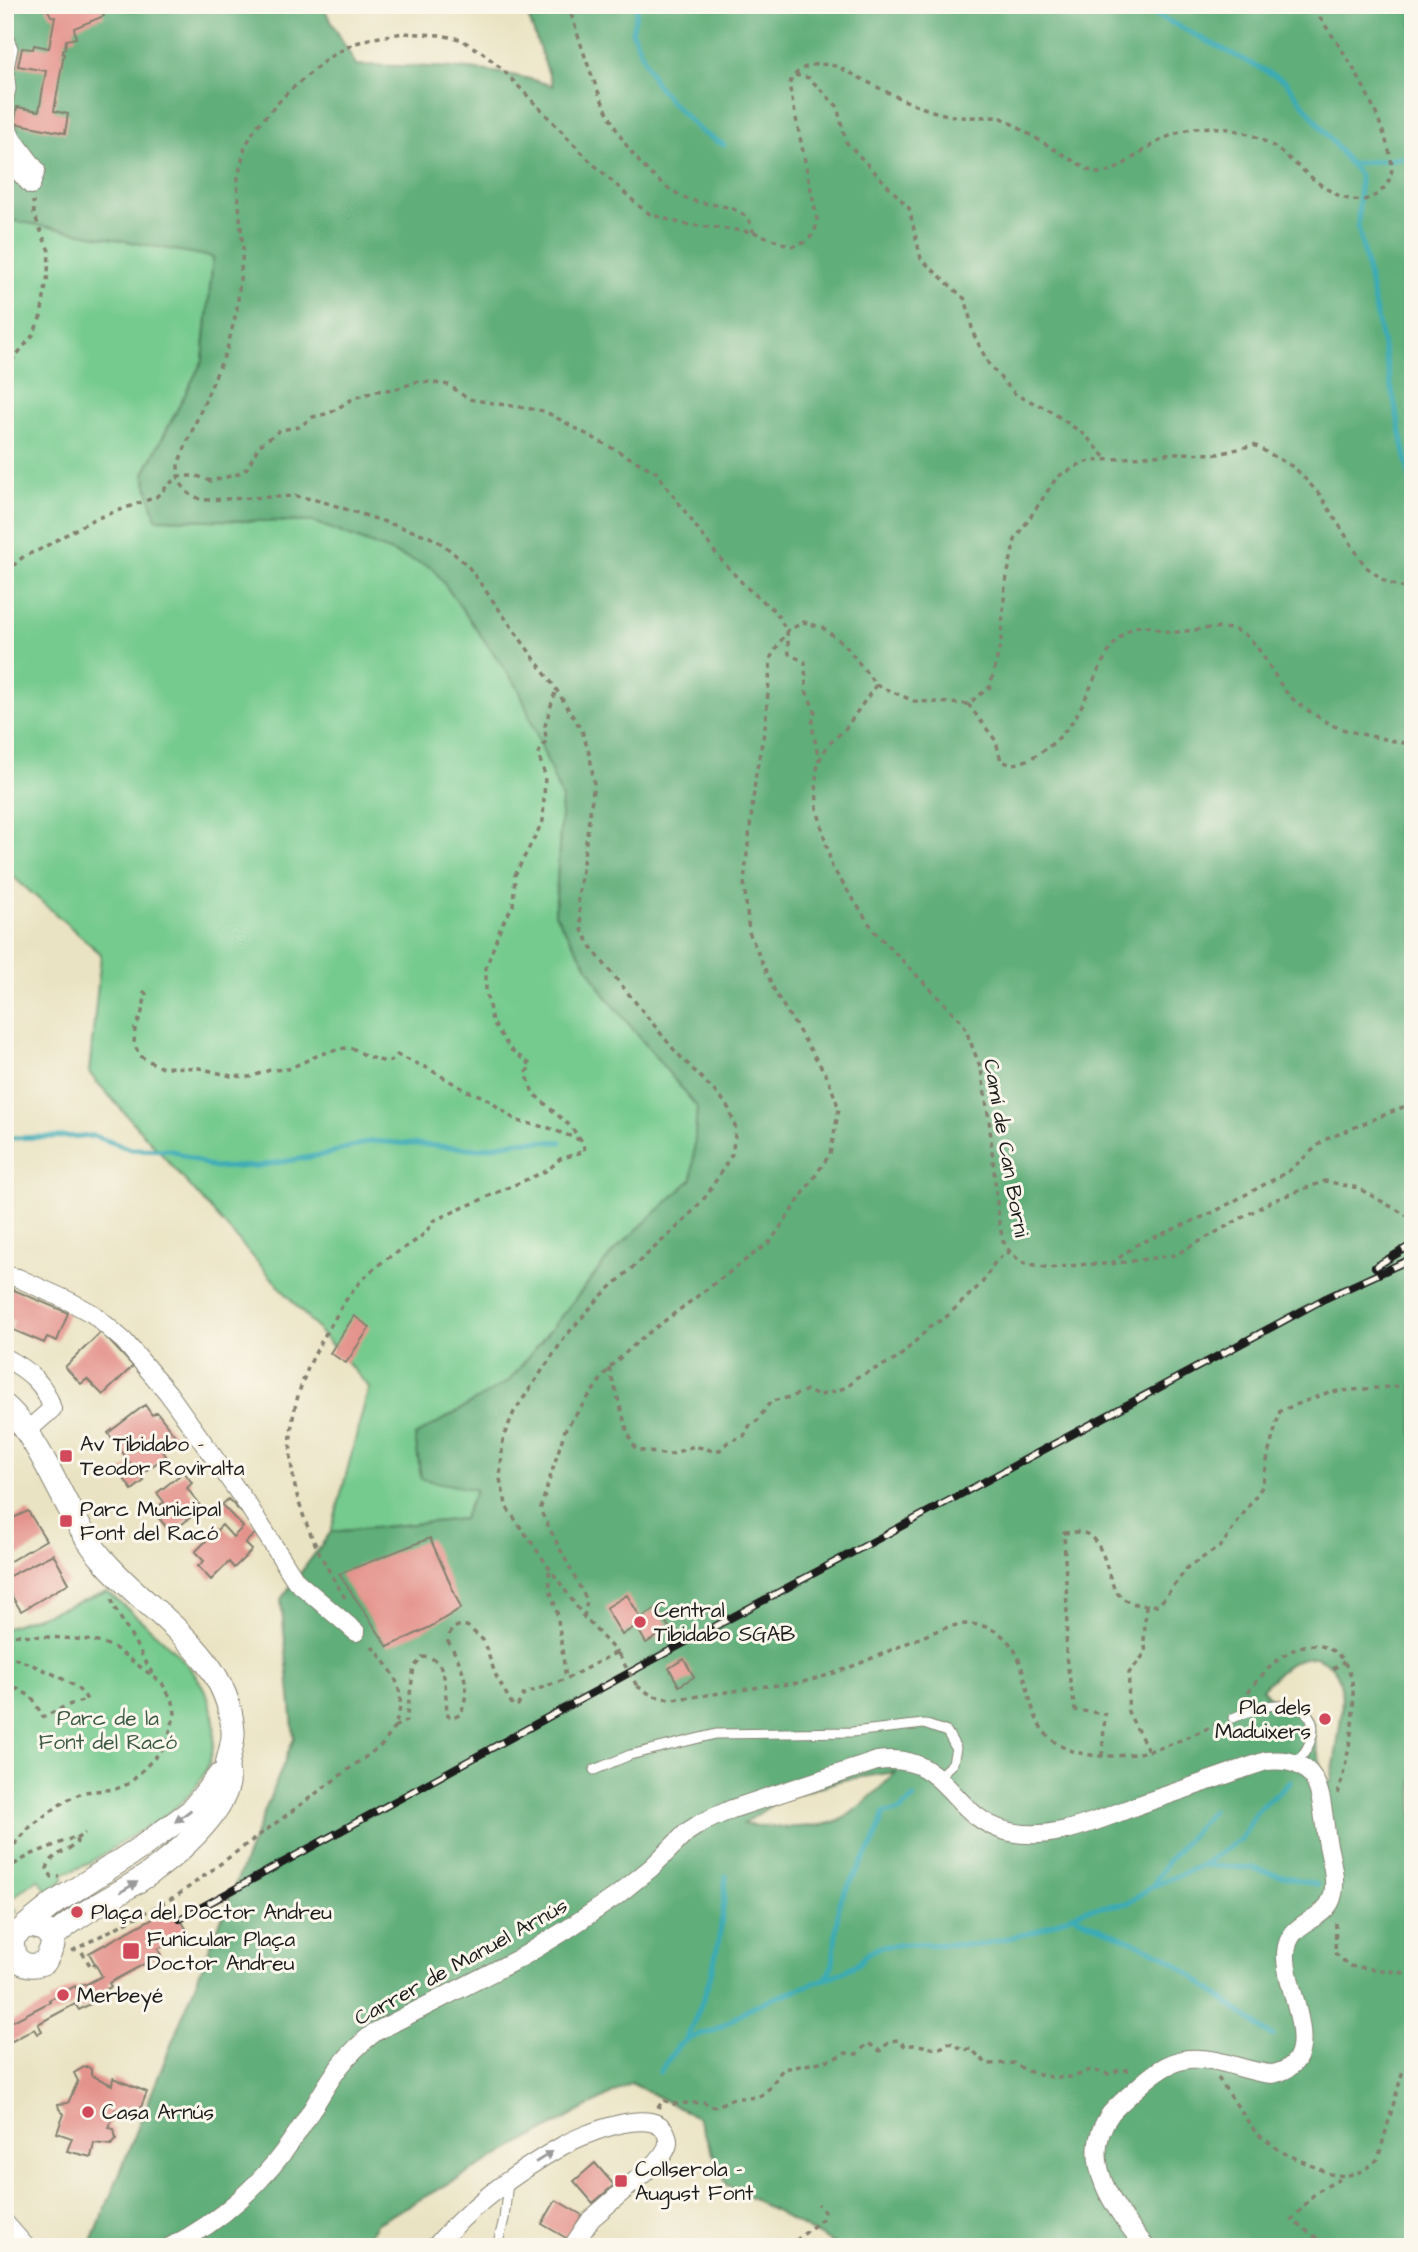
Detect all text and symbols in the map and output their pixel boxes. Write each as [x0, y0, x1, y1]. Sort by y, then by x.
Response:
street label: Camí de Can Borni [976, 1057, 1036, 1239]
place label: Av Tibidabo - Teodor Roviralta [80, 1430, 245, 1483]
marker: Av Tibidabo - Teodor Roviralta [58, 1448, 74, 1464]
place label: Parc Municipal Font del Racó [80, 1495, 221, 1548]
marker: Parc Municipal Font del Racó [58, 1513, 74, 1529]
place label: Central Tibidabo SGAB [654, 1596, 795, 1649]
marker: Central Tibidabo SGAB [632, 1614, 648, 1630]
place label: Pla dels Maduixers [1215, 1693, 1311, 1746]
park label: Parc de la Font del Racó [39, 1704, 177, 1757]
marker: Pla dels Maduixers [1317, 1711, 1333, 1727]
one-way arrow [175, 1809, 193, 1824]
one-way arrow [119, 1880, 138, 1893]
street label: Carrer de Manuel Arnús [349, 1891, 573, 2033]
place label: Plaça del Doctor Andreu [91, 1898, 332, 1927]
marker: Plaça del Doctor Andreu [69, 1904, 85, 1920]
place label: Funicular Plaça Doctor Andreu [147, 1925, 295, 1978]
marker: Funicular Plaça Doctor Andreu [121, 1941, 141, 1961]
place label: Merbeyé [77, 1981, 163, 2012]
marker: Merbeyé [55, 1987, 71, 2003]
place label: Casa Arnús [102, 2098, 214, 2127]
marker: Casa Arnús [80, 2104, 96, 2120]
one-way arrow [534, 2151, 554, 2164]
place label: Collserola - August Font [635, 2155, 754, 2210]
marker: Collserola - August Font [613, 2173, 629, 2189]

